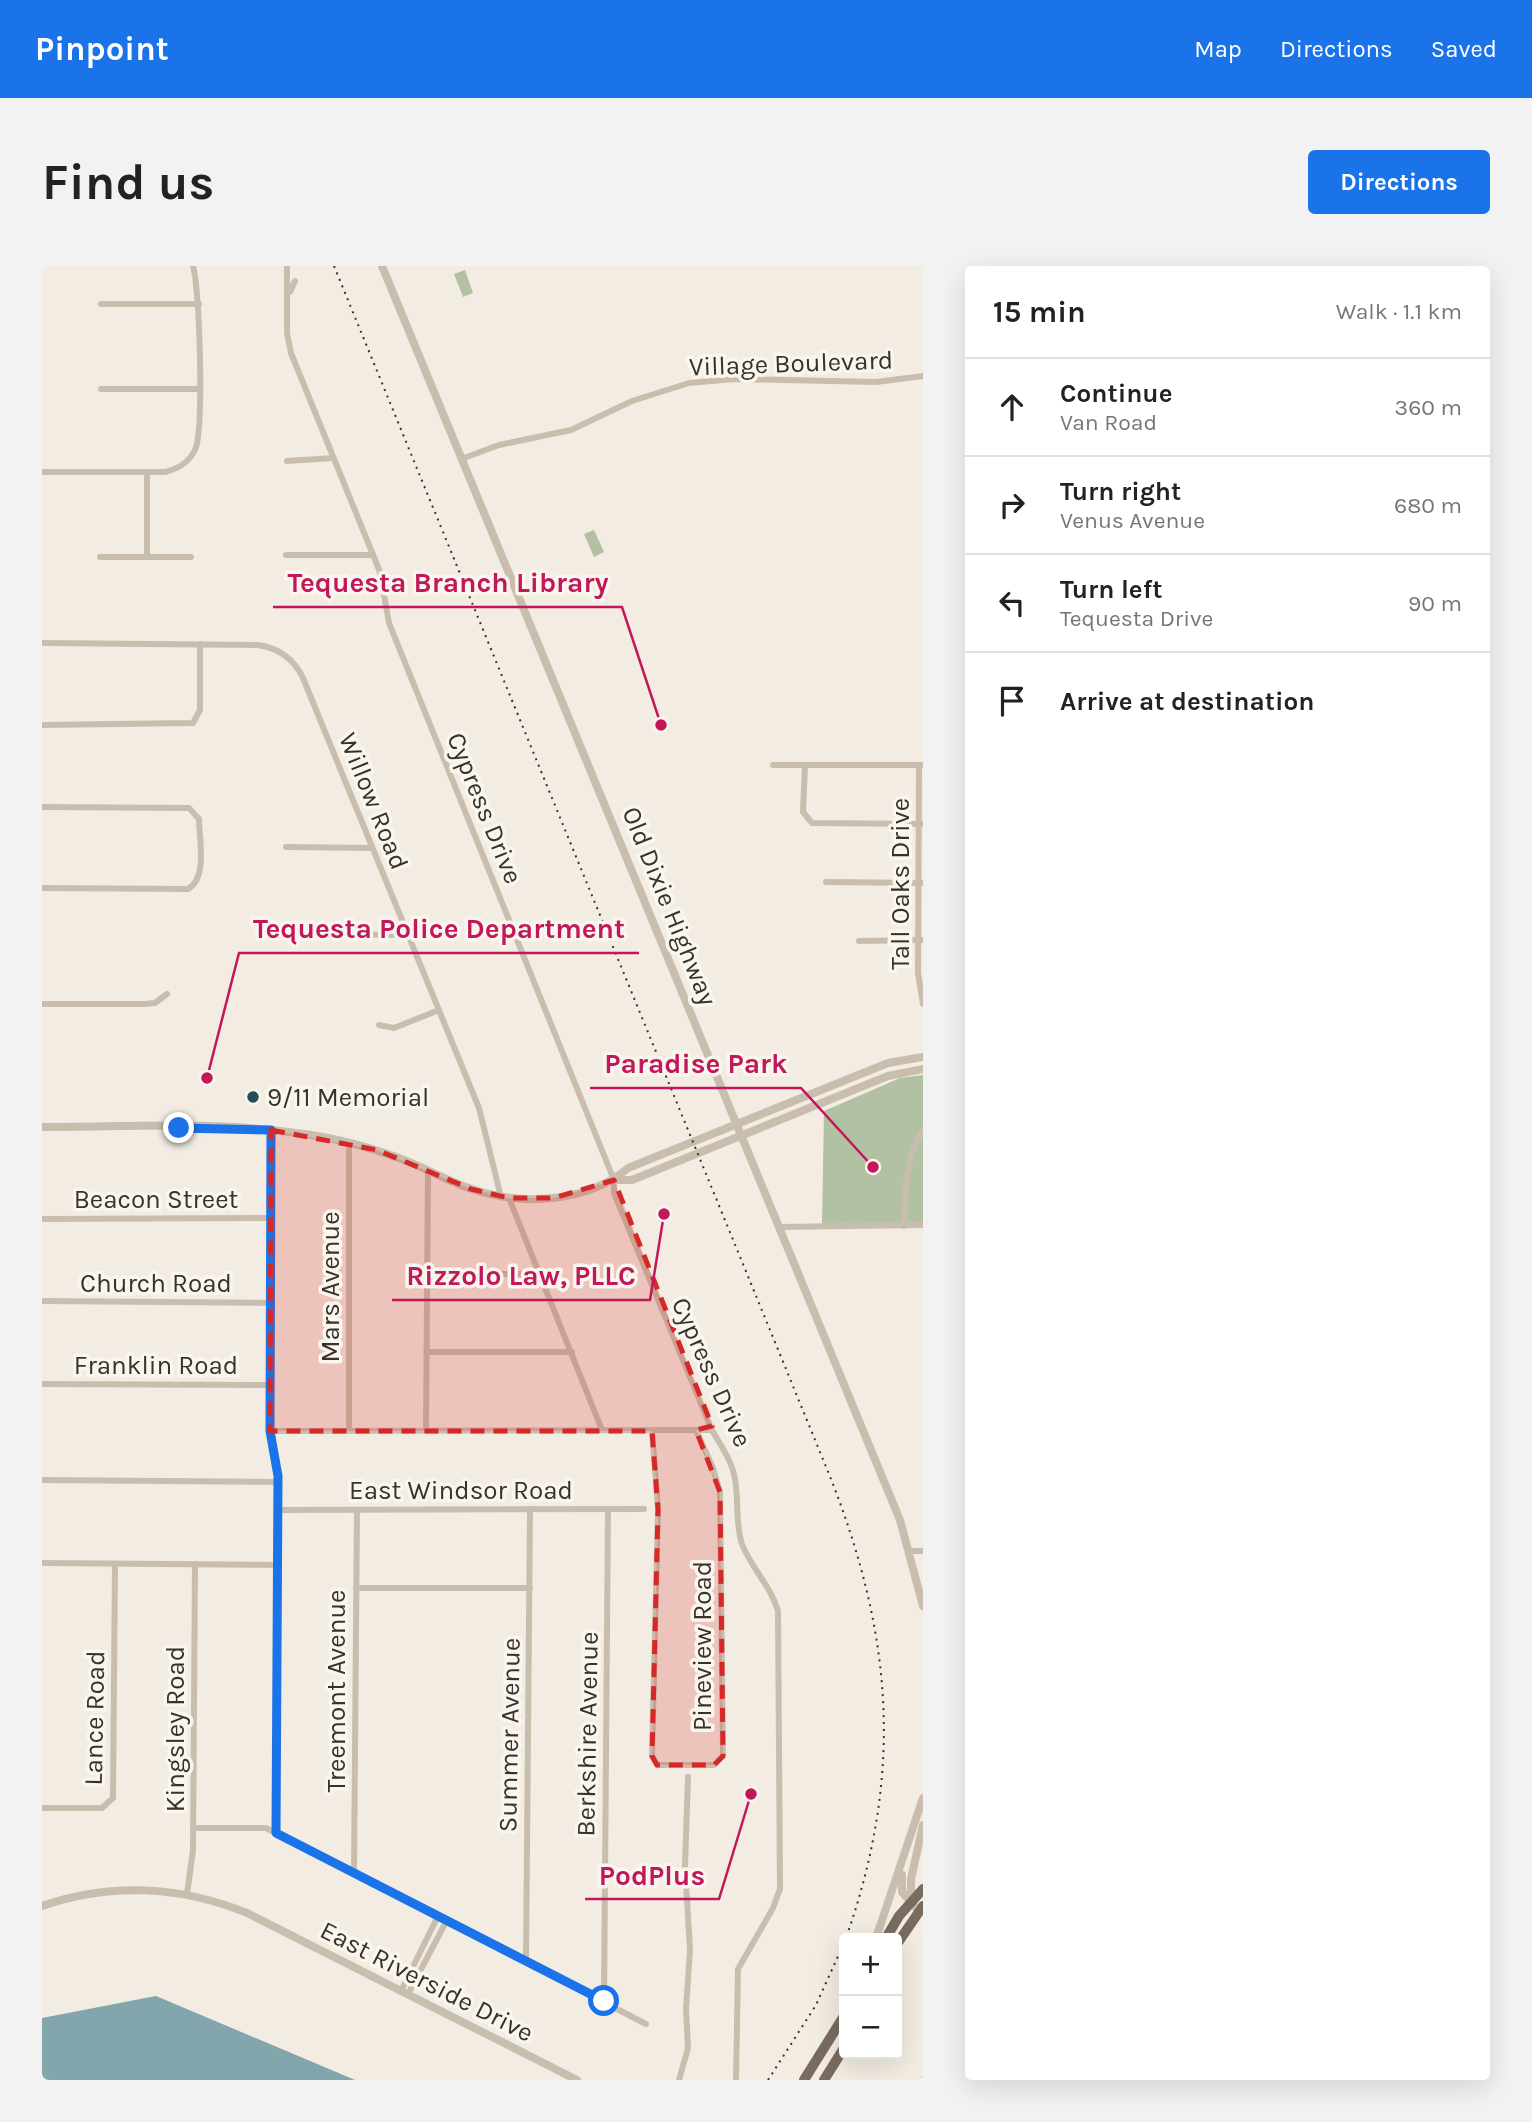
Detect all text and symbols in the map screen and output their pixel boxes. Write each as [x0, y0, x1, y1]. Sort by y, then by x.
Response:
text: Pinpoint [35, 30, 169, 68]
text: Map [1194, 35, 1242, 63]
text: Directions [1280, 35, 1393, 63]
text: Saved [1431, 35, 1497, 63]
button: Directions [1308, 150, 1490, 214]
text: Find us [42, 154, 214, 211]
text: 15 min [993, 294, 1086, 330]
text: Walk · 1.1 km [1336, 298, 1462, 325]
street label: Village Boulevard [688, 344, 894, 383]
text: Continue [1060, 378, 1172, 409]
icon: ahead [993, 388, 1031, 426]
text: 360 m [1395, 394, 1462, 421]
text: Van Road [1060, 409, 1157, 436]
text: Turn right [1060, 476, 1181, 507]
icon: right [993, 486, 1031, 524]
text: 680 m [1394, 492, 1462, 519]
text: Venus Avenue [1060, 507, 1205, 534]
callout: Tequesta Branch Library [273, 558, 622, 607]
text: Tequesta Branch Library [287, 566, 609, 599]
text: Turn left [1060, 574, 1162, 605]
icon: left [993, 584, 1031, 622]
text: 90 m [1408, 590, 1462, 617]
text: Tequesta Drive [1060, 605, 1213, 632]
icon: arrive [993, 682, 1031, 720]
text: Arrive at destination [1060, 686, 1314, 717]
street label: Willow Road [332, 728, 415, 874]
street label: Cypress Drive [440, 728, 529, 888]
street label: Tall Oaks Drive [885, 798, 916, 970]
street label: Old Dixie Highway [615, 802, 724, 1010]
callout: Tequesta Police Department [239, 904, 639, 953]
text: Tequesta Police Department [253, 912, 625, 945]
callout: Paradise Park [590, 1039, 801, 1088]
text: Paradise Park [604, 1047, 788, 1080]
place label: 9/11 Memorial [267, 1082, 429, 1113]
marker: 9/11 Memorial [245, 1089, 261, 1105]
route end [163, 1112, 194, 1143]
street label: Beacon Street [74, 1184, 239, 1215]
street label: Mars Avenue [315, 1211, 346, 1363]
callout: Rizzolo Law, PLLC [392, 1251, 650, 1300]
text: Rizzolo Law, PLLC [406, 1259, 636, 1292]
street label: Church Road [80, 1268, 232, 1299]
street label: Cypress Drive [665, 1293, 758, 1452]
street label: Franklin Road [74, 1350, 238, 1381]
street label: East Windsor Road [349, 1475, 573, 1506]
street label: Pineview Road [687, 1561, 718, 1731]
street label: Treemont Avenue [321, 1590, 352, 1792]
street label: Berkshire Avenue [570, 1631, 605, 1837]
street label: Summer Avenue [492, 1637, 527, 1833]
street label: Kingsley Road [160, 1646, 191, 1812]
street label: Lance Road [78, 1650, 111, 1786]
callout: PodPlus [585, 1850, 719, 1899]
text: PodPlus [599, 1859, 705, 1892]
street label: East Riverside Drive [315, 1914, 539, 2049]
map controls [839, 1933, 902, 2059]
button: + [839, 1933, 902, 1996]
route start [588, 1985, 619, 2016]
button: − [839, 1996, 902, 2059]

